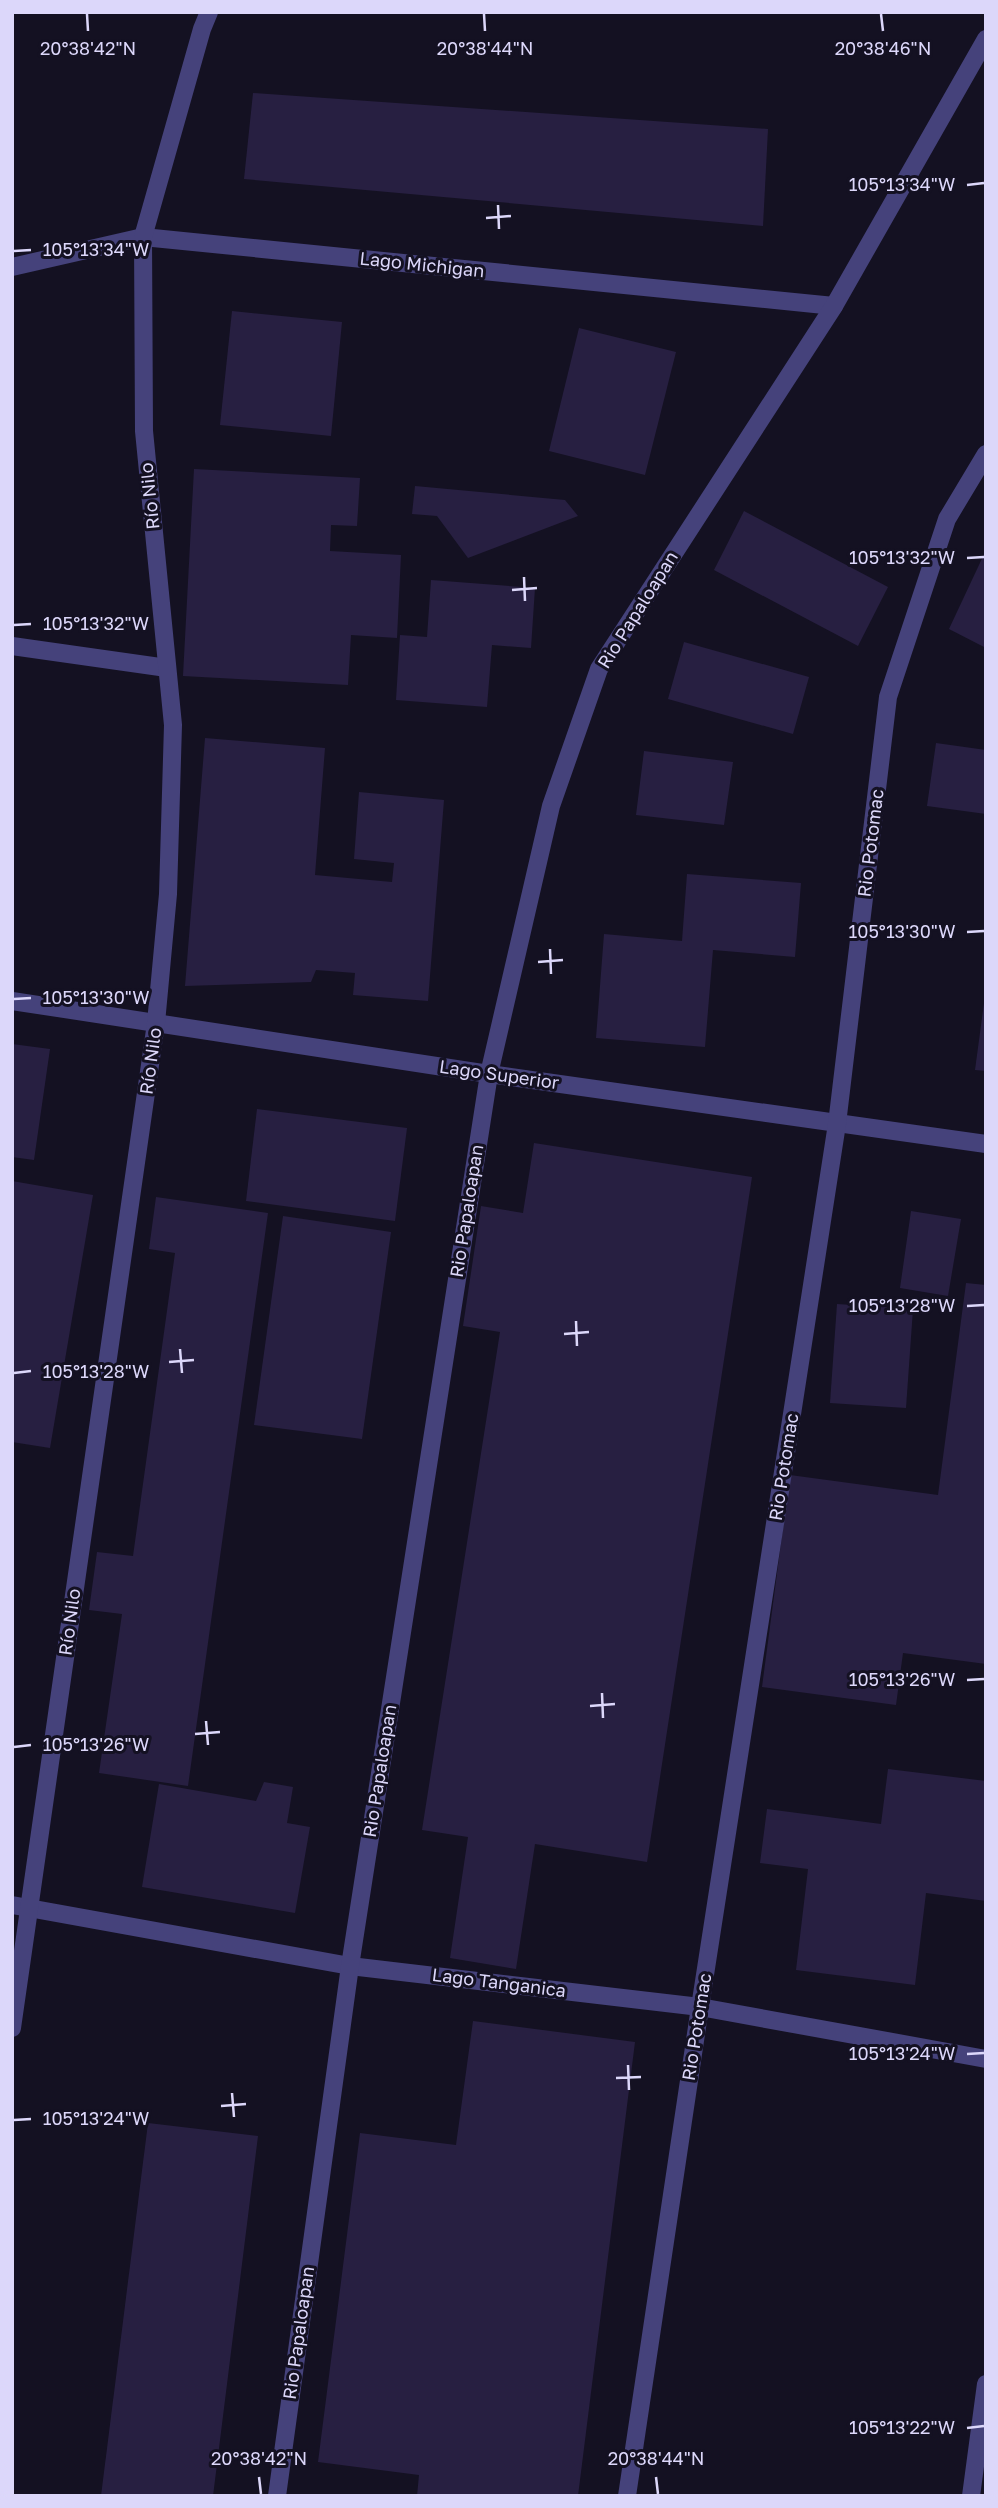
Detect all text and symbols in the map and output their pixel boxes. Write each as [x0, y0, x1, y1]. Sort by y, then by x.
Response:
text: 20°38'42"N [40, 37, 136, 59]
text: 20°38'44"N [437, 37, 533, 59]
text: 20°38'46"N [835, 37, 931, 59]
text: 105°13'34"W [849, 173, 955, 195]
text: 105°13'34"W [43, 238, 149, 260]
street label: Lago Michigan [359, 247, 486, 281]
street label: Río Nilo [135, 462, 163, 531]
text: 105°13'32"W [849, 546, 955, 568]
street label: Rio Papaloapan [592, 547, 682, 672]
text: 105°13'32"W [43, 612, 149, 634]
street label: Rio Potomac [852, 787, 888, 898]
text: 105°13'30"W [849, 920, 955, 942]
text: 105°13'30"W [43, 986, 149, 1008]
street label: Río Nilo [134, 1026, 166, 1096]
street label: Lago Superior [438, 1055, 560, 1093]
street label: Rio Papaloapan [445, 1143, 487, 1279]
text: 105°13'28"W [849, 1294, 955, 1316]
text: 105°13'28"W [43, 1360, 149, 1382]
street label: Rio Potomac [764, 1411, 802, 1522]
street label: Río Nilo [53, 1587, 85, 1657]
text: 105°13'26"W [849, 1668, 955, 1690]
street label: Rio Papaloapan [358, 1703, 400, 1839]
text: 105°13'26"W [43, 1733, 149, 1755]
street label: Lago Tanganica [431, 1963, 567, 2001]
street label: Rio Potomac [677, 1971, 715, 2082]
text: 105°13'24"W [849, 2042, 955, 2064]
text: 105°13'24"W [43, 2107, 149, 2129]
street label: Rio Papaloapan [278, 2265, 318, 2401]
text: 105°13'22"W [849, 2416, 955, 2438]
text: 20°38'42"N [211, 2447, 307, 2469]
text: 20°38'44"N [608, 2447, 704, 2469]

